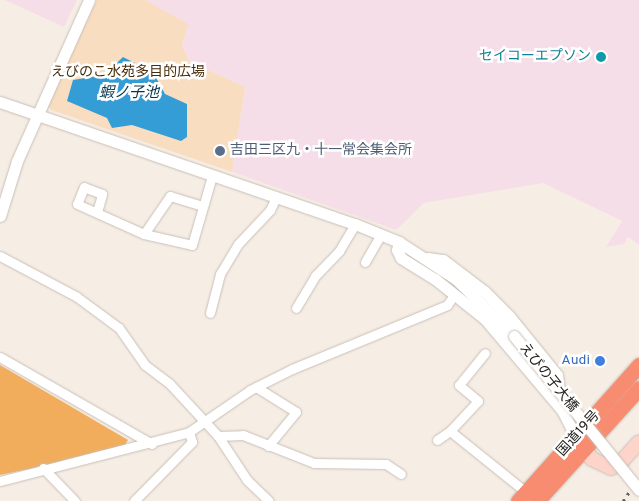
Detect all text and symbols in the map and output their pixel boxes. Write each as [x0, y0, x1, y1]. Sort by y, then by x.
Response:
place label: セイコーエプソン [479, 49, 591, 65]
marker: セイコーエプソン [595, 51, 607, 63]
park label: えびのこ水苑多目的広場 [51, 65, 205, 81]
water label: 蝦ノ子池 [99, 85, 159, 103]
place label: 吉田三区九・十一常会集会所 [230, 143, 412, 159]
marker: 吉田三区九・十一常会集会所 [214, 145, 226, 157]
street label: えびの子大橋 [515, 340, 581, 416]
place label: Audi [561, 353, 590, 369]
marker: Audi [594, 355, 606, 367]
street label: 国道19号 [554, 408, 604, 460]

